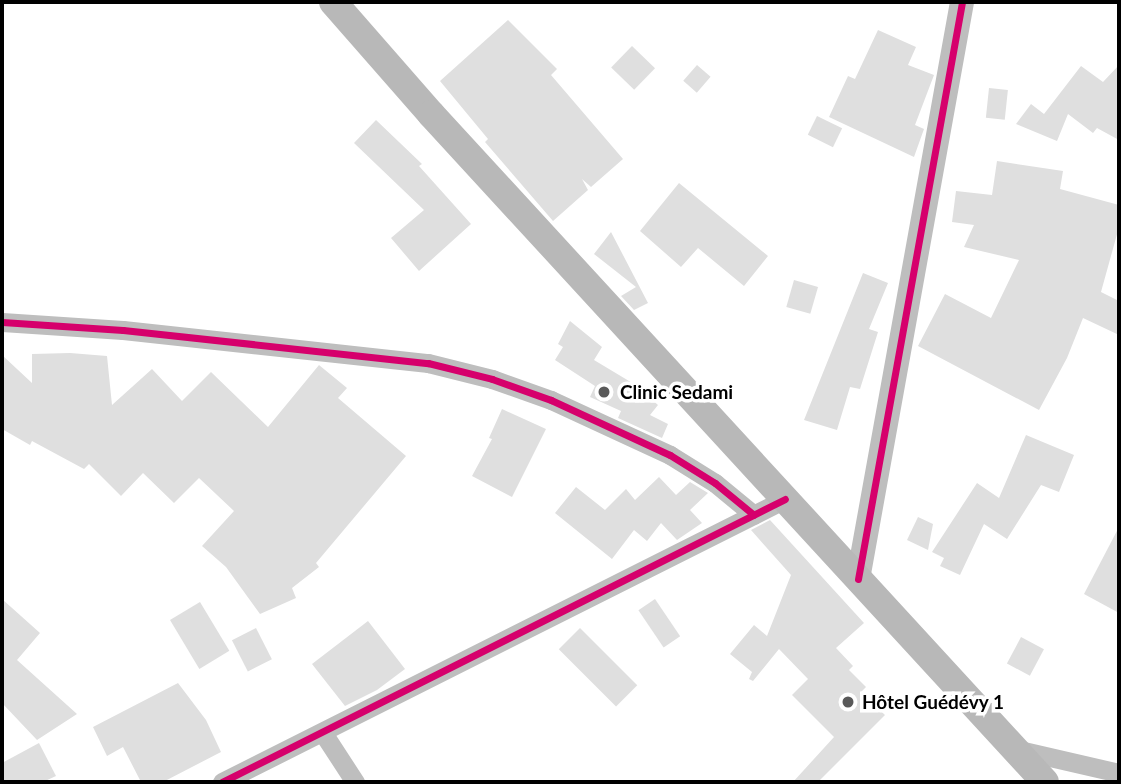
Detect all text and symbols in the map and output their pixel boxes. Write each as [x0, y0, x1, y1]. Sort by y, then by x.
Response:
place label: Clinic Sedami [620, 381, 733, 403]
marker: Clinic Sedami [594, 382, 614, 402]
place label: Hôtel Guédévy 1 [862, 691, 1004, 713]
marker: Hôtel Guédévy 1 [840, 694, 856, 710]

